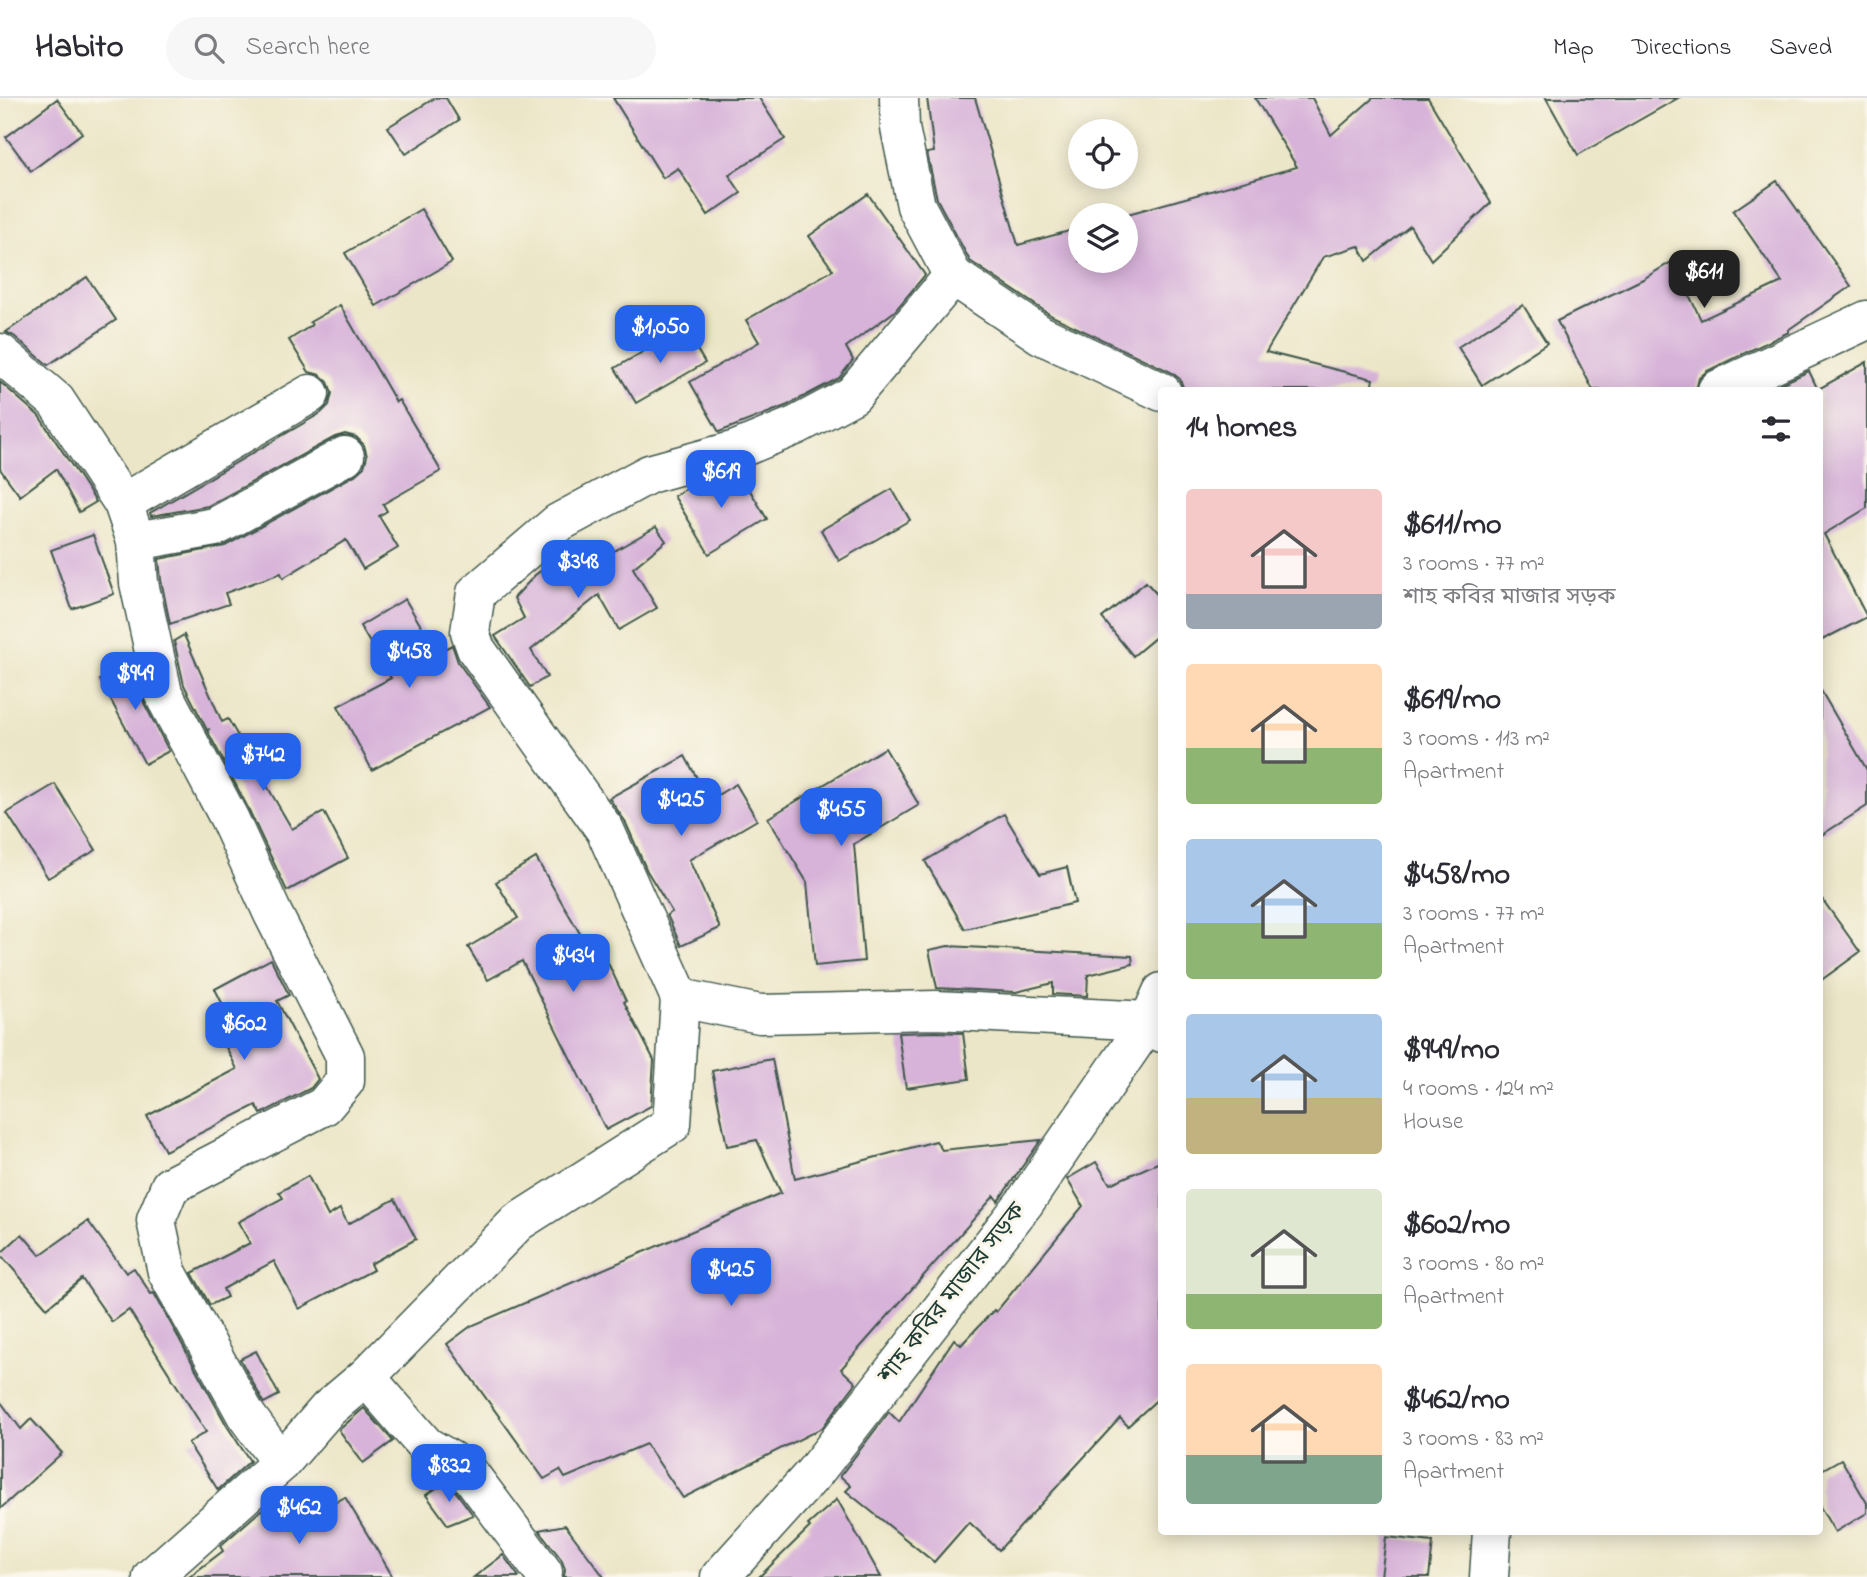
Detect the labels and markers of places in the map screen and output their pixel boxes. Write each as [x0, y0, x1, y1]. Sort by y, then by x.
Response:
pin: $611 [1663, 250, 1745, 310]
pin: $1,050 [603, 306, 717, 365]
pin: $619 [680, 450, 762, 510]
pin: $348 [537, 540, 619, 600]
pin: $458 [368, 630, 450, 690]
pin: $949 [94, 652, 176, 712]
pin: $742 [222, 734, 304, 793]
pin: $425 [640, 778, 722, 838]
pin: $455 [800, 788, 882, 848]
pin: $434 [532, 934, 614, 994]
pin: $602 [203, 1002, 285, 1062]
pin: $425 [690, 1248, 772, 1308]
pin: $832 [408, 1444, 490, 1504]
pin: $462 [258, 1486, 340, 1546]

